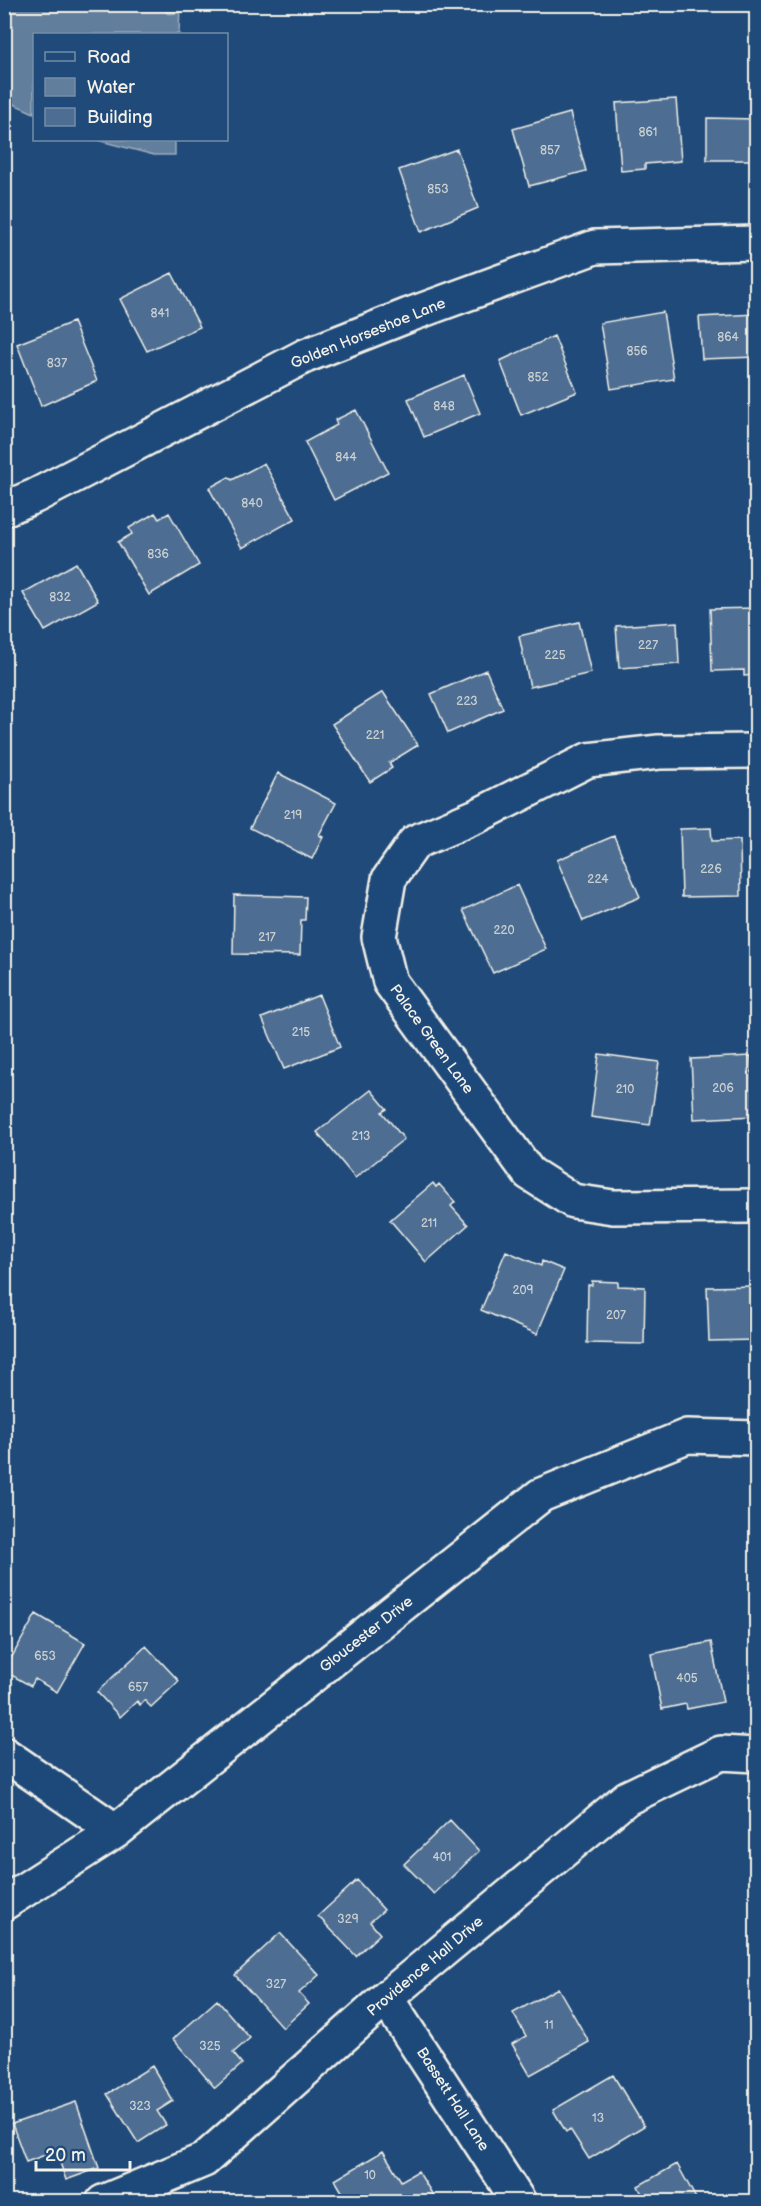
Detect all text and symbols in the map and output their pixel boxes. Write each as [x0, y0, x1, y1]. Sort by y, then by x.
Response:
legend [33, 33, 228, 141]
text: Road [87, 47, 131, 68]
text: Water [87, 77, 135, 98]
text: Building [87, 107, 153, 128]
house number: 861 [639, 125, 657, 140]
house number: 857 [540, 143, 560, 158]
house number: 853 [427, 182, 449, 197]
street label: Golden Horseshoe Lane [288, 294, 449, 373]
house number: 841 [151, 306, 169, 321]
house number: 864 [717, 330, 740, 345]
house number: 856 [626, 344, 648, 359]
house number: 837 [47, 356, 67, 371]
house number: 852 [528, 370, 548, 385]
house number: 848 [433, 399, 455, 414]
house number: 844 [335, 450, 357, 465]
house number: 840 [241, 496, 263, 511]
house number: 836 [147, 547, 169, 562]
house number: 832 [49, 590, 71, 605]
house number: 227 [638, 638, 658, 653]
house number: 225 [544, 648, 566, 663]
house number: 223 [456, 694, 478, 709]
house number: 221 [366, 728, 384, 743]
house number: 219 [284, 808, 302, 823]
house number: 226 [700, 862, 722, 877]
house number: 224 [587, 872, 609, 887]
house number: 220 [493, 923, 515, 938]
house number: 217 [258, 930, 276, 945]
street label: Palace Green Lane [386, 981, 478, 1098]
house number: 215 [292, 1025, 310, 1040]
house number: 206 [712, 1081, 734, 1096]
house number: 210 [616, 1082, 634, 1097]
house number: 213 [352, 1129, 370, 1144]
house number: 211 [421, 1216, 437, 1231]
house number: 209 [512, 1283, 534, 1298]
house number: 207 [606, 1308, 626, 1323]
street label: Gloucester Drive [316, 1592, 417, 1677]
house number: 653 [34, 1649, 56, 1664]
house number: 405 [676, 1671, 698, 1686]
house number: 657 [128, 1680, 148, 1695]
house number: 401 [432, 1850, 452, 1865]
house number: 329 [337, 1912, 359, 1927]
street label: Providence Hall Drive [363, 1912, 487, 2021]
house number: 327 [266, 1977, 286, 1992]
house number: 11 [544, 2018, 554, 2033]
house number: 325 [199, 2039, 221, 2054]
street label: Bassett Hall Lane [412, 2044, 493, 2155]
house number: 323 [129, 2099, 151, 2114]
house number: 13 [592, 2111, 604, 2126]
scale bar [36, 2134, 130, 2172]
text: 20 m [45, 2145, 86, 2166]
house number: 10 [364, 2168, 376, 2183]

